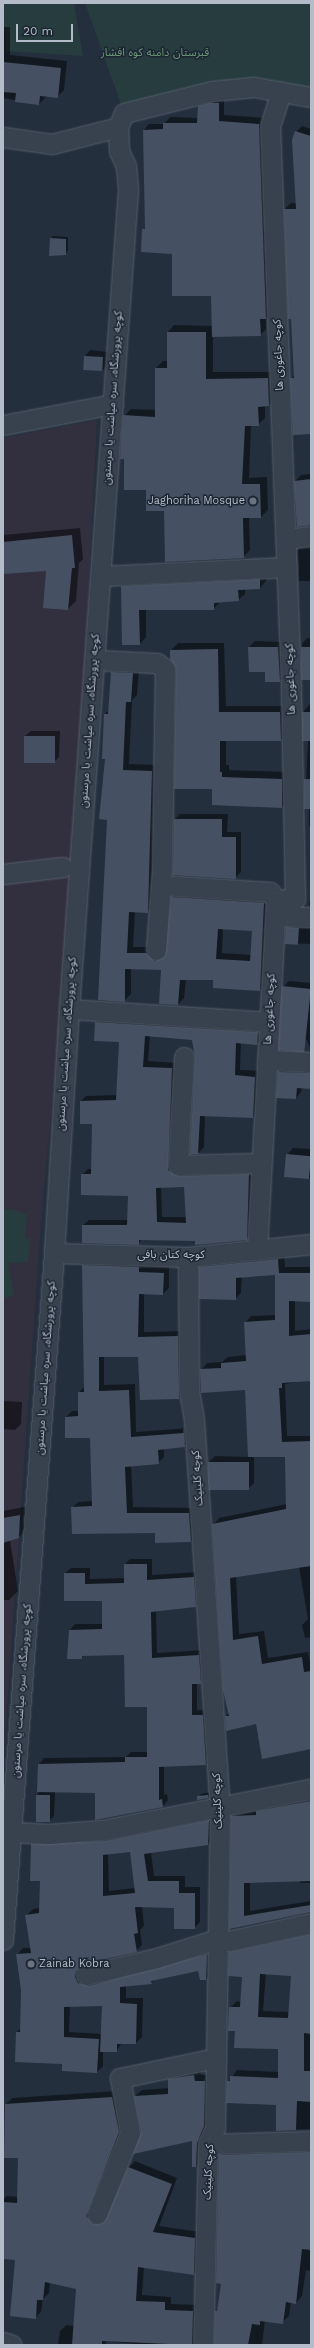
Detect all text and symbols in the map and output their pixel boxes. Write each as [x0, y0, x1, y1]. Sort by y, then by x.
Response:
scale bar [18, 16, 75, 42]
text: 20 m [23, 24, 53, 38]
park label: قبرستان دامنه کوه افشار [101, 46, 209, 60]
street label: کوچه پرورشگاه، سره میاشت یا مرستون [100, 310, 126, 486]
street label: کوچه جاغوری ها [271, 319, 287, 391]
place label: Jaghoriha Mosque [148, 494, 245, 508]
marker: Jaghoriha Mosque [248, 496, 258, 506]
street label: کوچه پرورشگاه، سره میاشت یا مرستون [77, 633, 103, 809]
street label: کوچه جاغوری ها [283, 643, 299, 715]
street label: کوچه پرورشگاه، سره میاشت یا مرستون [54, 956, 80, 1132]
street label: کوچه جاغوری ها [262, 973, 278, 1045]
street label: کوچه کتان بافی [137, 1248, 205, 1262]
street label: کوچه پرورشگاه، سره میاشت یا مرستون [33, 1280, 59, 1456]
street label: کوچه کلینیک [189, 1450, 207, 1506]
street label: کوچه پرورشگاه، سره میاشت یا مرستون [9, 1603, 35, 1779]
street label: کوچه کلینیک [210, 1773, 226, 1829]
place label: Zainab Kobra [39, 1957, 110, 1971]
marker: Zainab Kobra [26, 1959, 36, 1969]
street label: کوچه کلینیک [201, 2144, 217, 2200]

